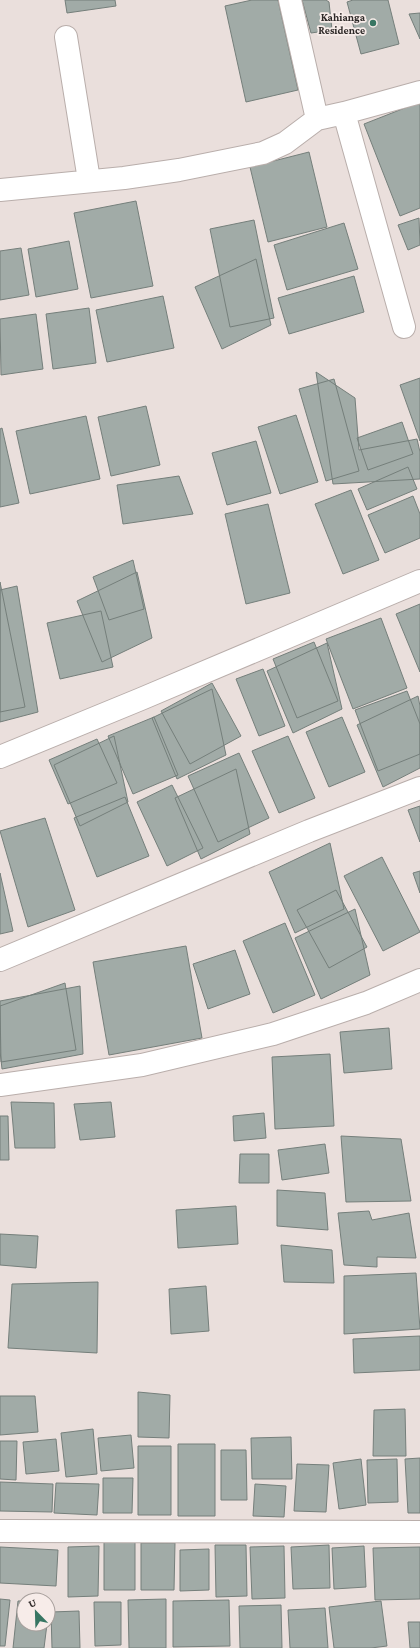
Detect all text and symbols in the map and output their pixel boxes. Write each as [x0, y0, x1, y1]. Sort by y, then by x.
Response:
place label: Kahianga Residence [318, 11, 366, 36]
marker: Kahianga Residence [368, 18, 378, 28]
north arrow [16, 1592, 56, 1632]
text: U [26, 1596, 38, 1610]

